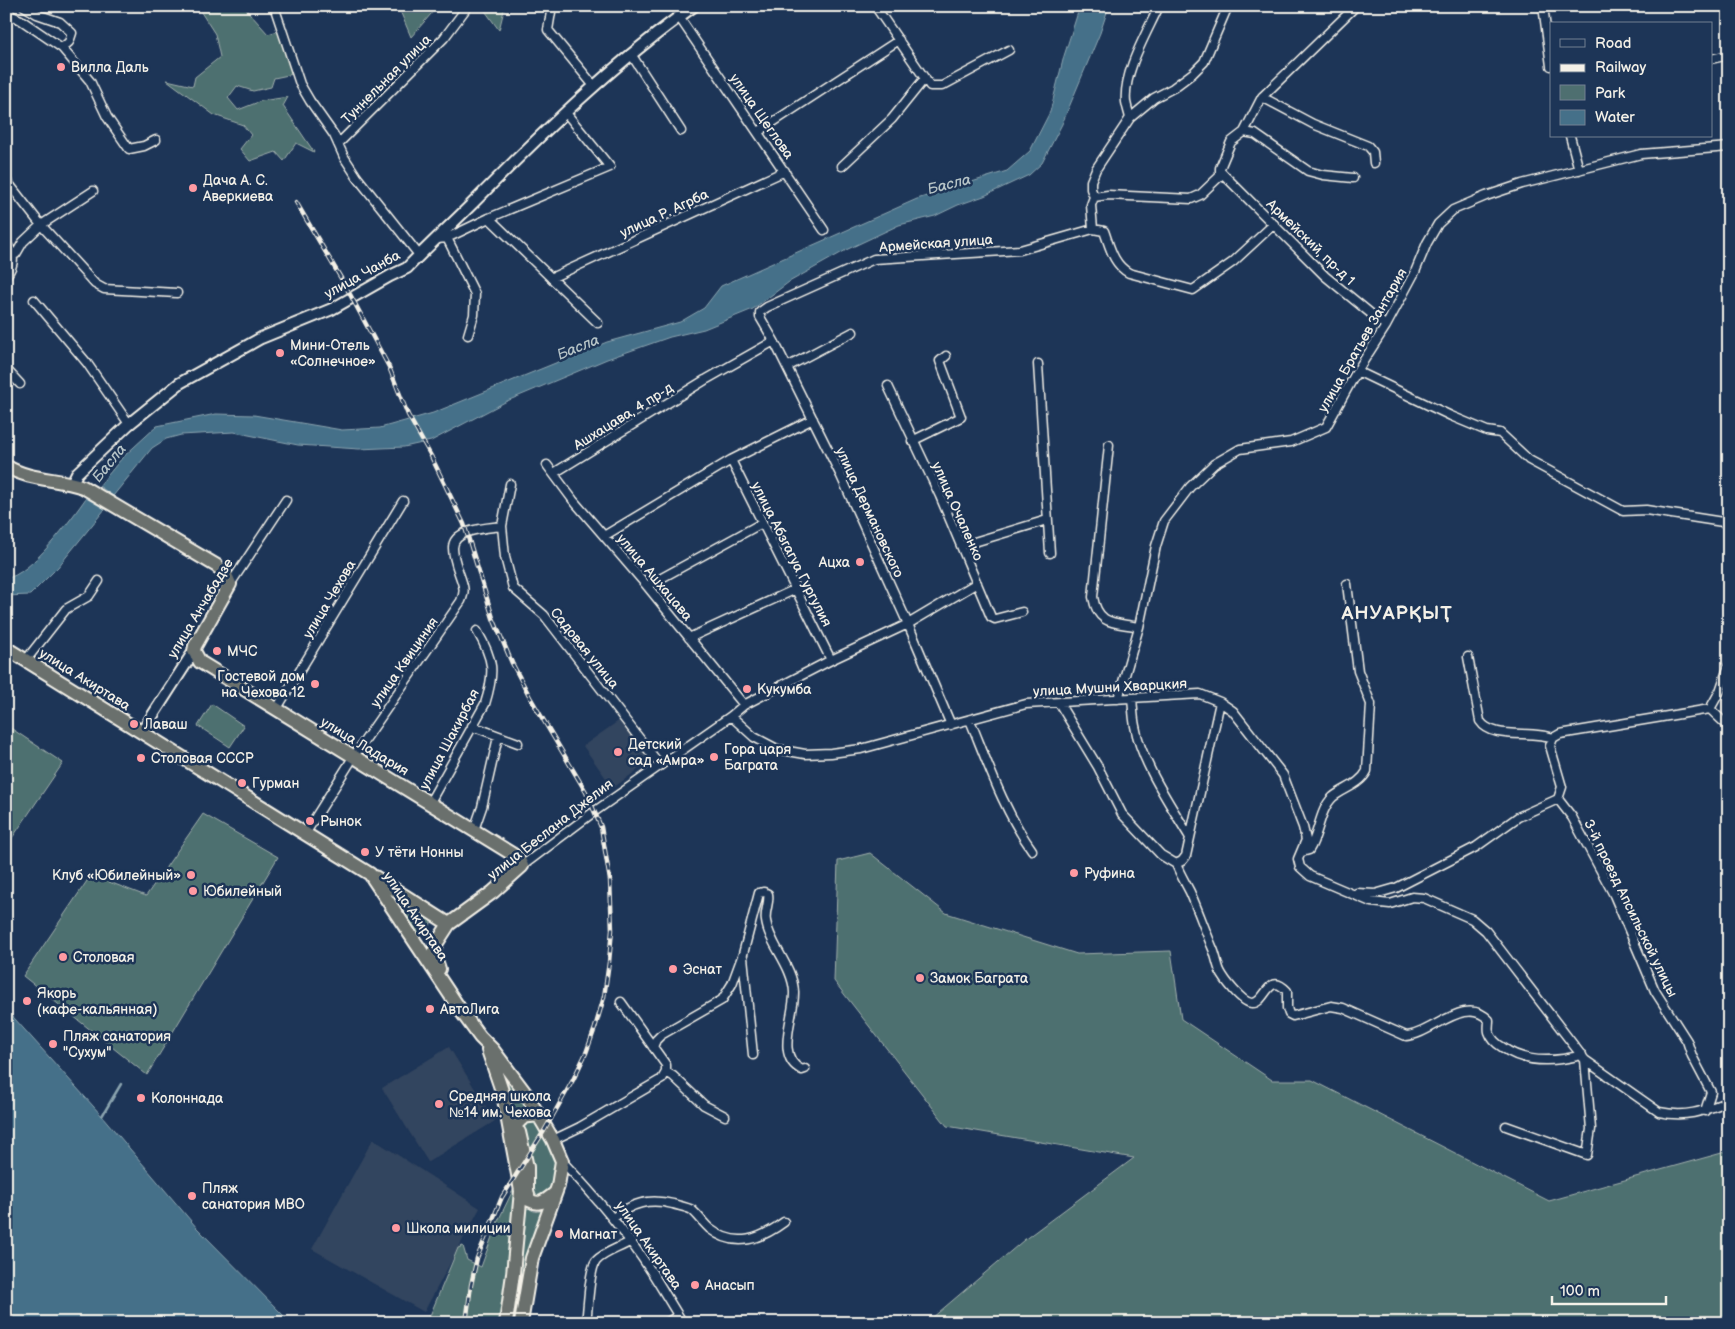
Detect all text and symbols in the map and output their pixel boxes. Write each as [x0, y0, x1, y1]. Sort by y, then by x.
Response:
legend [1550, 22, 1712, 138]
street label: Туннельная улица [338, 31, 435, 128]
text: Road [1595, 34, 1631, 53]
text: Railway [1595, 58, 1646, 77]
place label: Вилла Даль [71, 59, 149, 76]
marker: Вилла Даль [55, 61, 67, 73]
street label: улица Щеглова [726, 70, 798, 163]
text: Park [1595, 84, 1626, 103]
text: Water [1595, 108, 1635, 127]
water label: Басла [925, 170, 973, 199]
place label: Дача А. С. Аверкиева [202, 172, 274, 205]
marker: Дача А. С. Аверкиева [187, 182, 199, 194]
street label: улица Р. Агрба [617, 185, 712, 241]
street label: Армейский, пр-д 1 [1262, 195, 1359, 289]
street label: Армейская улица [878, 231, 994, 256]
street label: улица Чанба [321, 246, 404, 302]
street label: улица Братьев Зантария [1314, 265, 1411, 415]
water label: Басла [554, 330, 602, 365]
place label: Мини-Отель «Солнечное» [290, 337, 376, 370]
marker: Мини-Отель «Солнечное» [274, 347, 286, 359]
street label: Ашхацава, 4 пр-д [570, 379, 677, 454]
water label: Басла [88, 440, 131, 486]
street label: улица Дермановского [832, 444, 907, 580]
street label: улица Очаленко [928, 459, 987, 563]
street label: улица Абзгагуа Гургулия [748, 479, 836, 630]
street label: улица Ашхацава [613, 530, 696, 625]
place label: Ацха [818, 554, 851, 571]
street label: улица Анчабадзе [164, 555, 237, 661]
street label: улица Чехова [299, 556, 360, 642]
marker: Ацха [854, 556, 866, 568]
district label: АНУАРҚЫҬ [1340, 602, 1453, 625]
street label: Садовая улица [547, 604, 623, 693]
street label: улица Квициния [367, 614, 442, 711]
place label: МЧС [227, 643, 258, 660]
street label: улица Акиртава [36, 645, 134, 715]
marker: МЧС [211, 645, 223, 657]
place label: Гостевой дом на Чехова 12 [217, 668, 306, 701]
street label: улица Мушни Хварцкия [1033, 675, 1188, 700]
marker: Гостевой дом на Чехова 12 [309, 678, 321, 690]
place label: Кукумба [757, 681, 812, 698]
marker: Кукумба [741, 683, 753, 695]
street label: улица Шакирбая [416, 686, 483, 792]
street label: улица Ладария [318, 713, 412, 780]
place label: Лаваш [143, 716, 188, 733]
marker: Лаваш [128, 718, 140, 730]
place label: Детский сад «Амра» [628, 736, 705, 769]
place label: Гора царя Баграта [724, 741, 791, 774]
marker: Детский сад «Амра» [612, 746, 624, 758]
place label: Столовая СССР [151, 750, 254, 767]
marker: Гора царя Баграта [708, 751, 720, 763]
marker: Столовая СССР [135, 752, 147, 764]
place label: Гурман [252, 775, 300, 792]
street label: улица Беслана Джелия [484, 775, 616, 884]
marker: Гурман [236, 777, 248, 789]
place label: Рынок [320, 813, 362, 830]
marker: Рынок [304, 815, 316, 827]
street label: 3-й проезд Апсильской улицы [1580, 817, 1681, 1000]
place label: У тёти Нонны [375, 844, 464, 861]
marker: У тёти Нонны [359, 846, 371, 858]
place label: Руфина [1084, 865, 1136, 882]
place label: Клуб «Юбилейный» [52, 867, 181, 884]
marker: Руфина [1068, 867, 1080, 879]
street label: улица Акиртава [379, 868, 452, 965]
marker: Клуб «Юбилейный» [185, 869, 197, 881]
place label: Юбилейный [203, 883, 282, 900]
marker: Юбилейный [187, 885, 199, 897]
place label: Столовая [73, 949, 135, 966]
marker: Столовая [57, 951, 69, 963]
place label: Эснат [683, 961, 723, 978]
marker: Эснат [667, 963, 679, 975]
place label: Замок Баграта [930, 970, 1029, 987]
marker: Замок Баграта [914, 972, 926, 984]
place label: Якорь (кафе-кальянная) [37, 985, 157, 1018]
marker: Якорь (кафе-кальянная) [21, 995, 33, 1007]
place label: АвтоЛига [439, 1001, 500, 1018]
marker: АвтоЛига [424, 1003, 436, 1015]
place label: Пляж санатория "Сухум" [63, 1028, 171, 1061]
marker: Пляж санатория "Сухум" [47, 1038, 59, 1050]
place label: Средняя школа №14 им. Чехова [449, 1088, 552, 1121]
place label: Колоннада [151, 1090, 224, 1107]
marker: Колоннада [135, 1092, 147, 1104]
marker: Средняя школа №14 им. Чехова [433, 1098, 445, 1110]
place label: Пляж санатория МВО [202, 1180, 305, 1213]
marker: Пляж санатория МВО [186, 1190, 198, 1202]
street label: улица Акиртава [612, 1198, 686, 1293]
place label: Школа милиции [406, 1220, 511, 1237]
marker: Школа милиции [390, 1222, 402, 1234]
place label: Магнат [569, 1226, 618, 1243]
marker: Магнат [553, 1228, 565, 1240]
scale bar [1552, 1274, 1666, 1306]
place label: Анасып [704, 1277, 755, 1294]
marker: Анасып [689, 1279, 701, 1291]
text: 100 m [1560, 1282, 1600, 1301]

